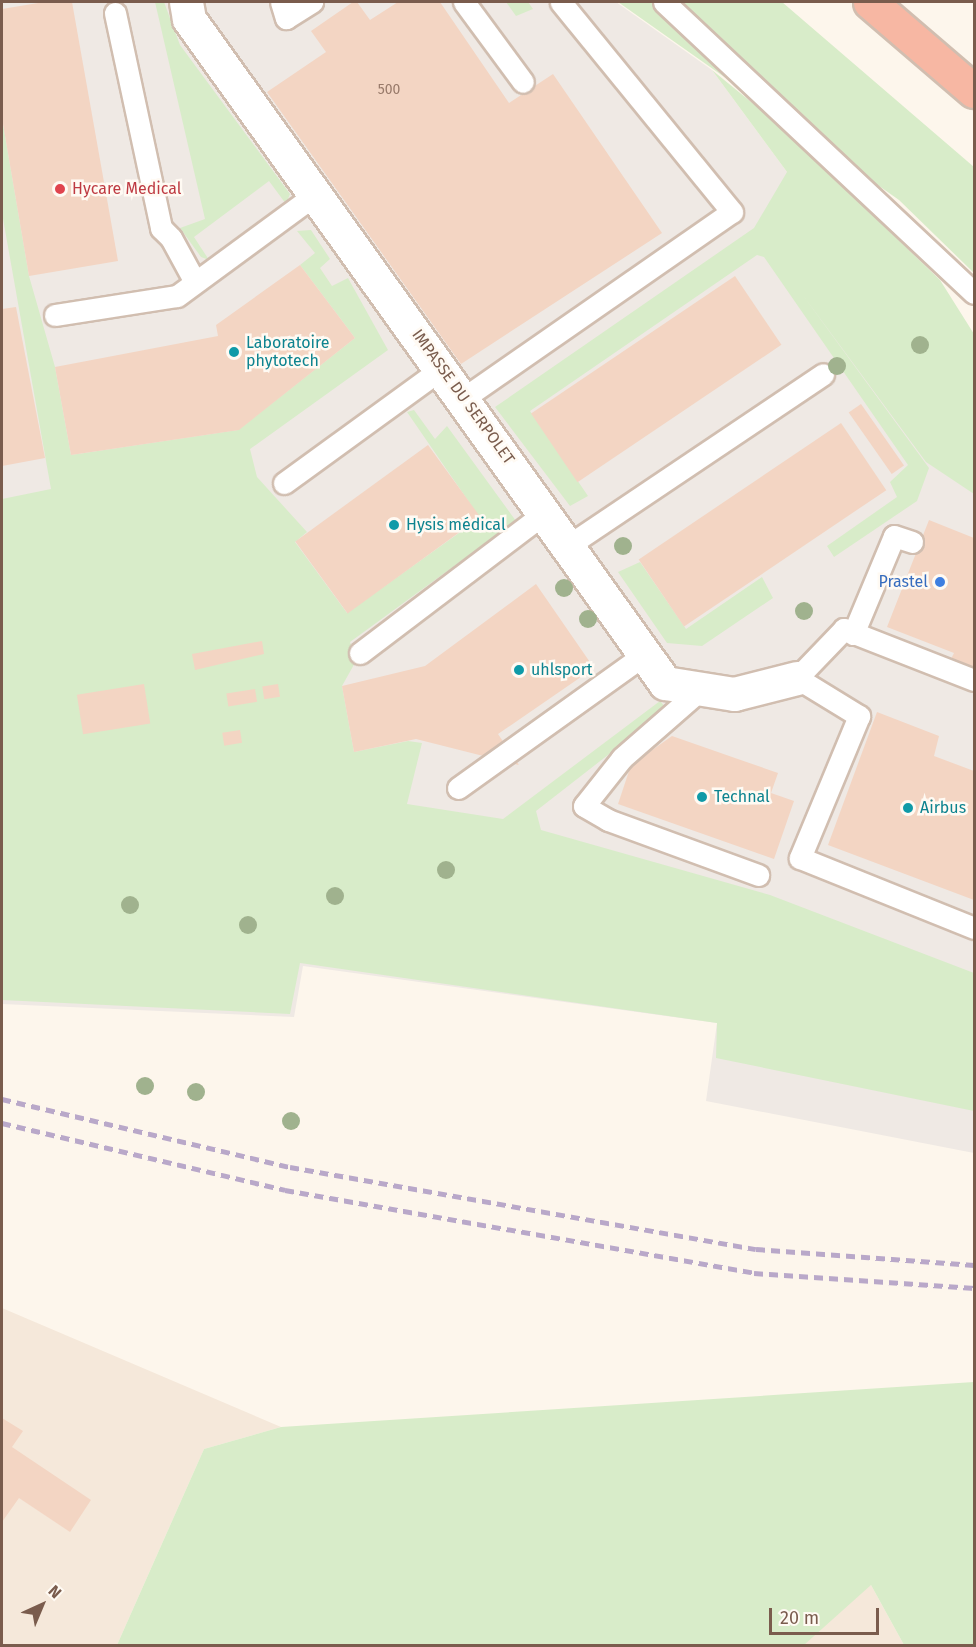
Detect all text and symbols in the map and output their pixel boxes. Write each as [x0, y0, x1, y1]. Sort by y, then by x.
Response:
house number: 500 [378, 82, 400, 98]
place label: Hycare Medical [72, 179, 182, 199]
marker: Hycare Medical [53, 182, 67, 196]
street label: IMPASSE DU SERPOLET [408, 326, 518, 468]
place label: Laboratoire phytotech [246, 333, 329, 371]
marker: Laboratoire phytotech [227, 345, 241, 359]
place label: Hysis médical [406, 515, 506, 535]
marker: Hysis médical [387, 518, 401, 532]
place label: Prastel [878, 572, 928, 592]
marker: Prastel [933, 575, 947, 589]
place label: uhlsport [531, 660, 593, 680]
marker: uhlsport [512, 663, 526, 677]
place label: Technal [714, 787, 770, 807]
marker: Technal [695, 790, 709, 804]
place label: Airbus [920, 798, 966, 818]
marker: Airbus [901, 801, 915, 815]
north arrow [12, 1575, 72, 1635]
text: N [44, 1581, 65, 1602]
scale bar [772, 1596, 882, 1634]
text: 20 m [780, 1607, 819, 1629]

